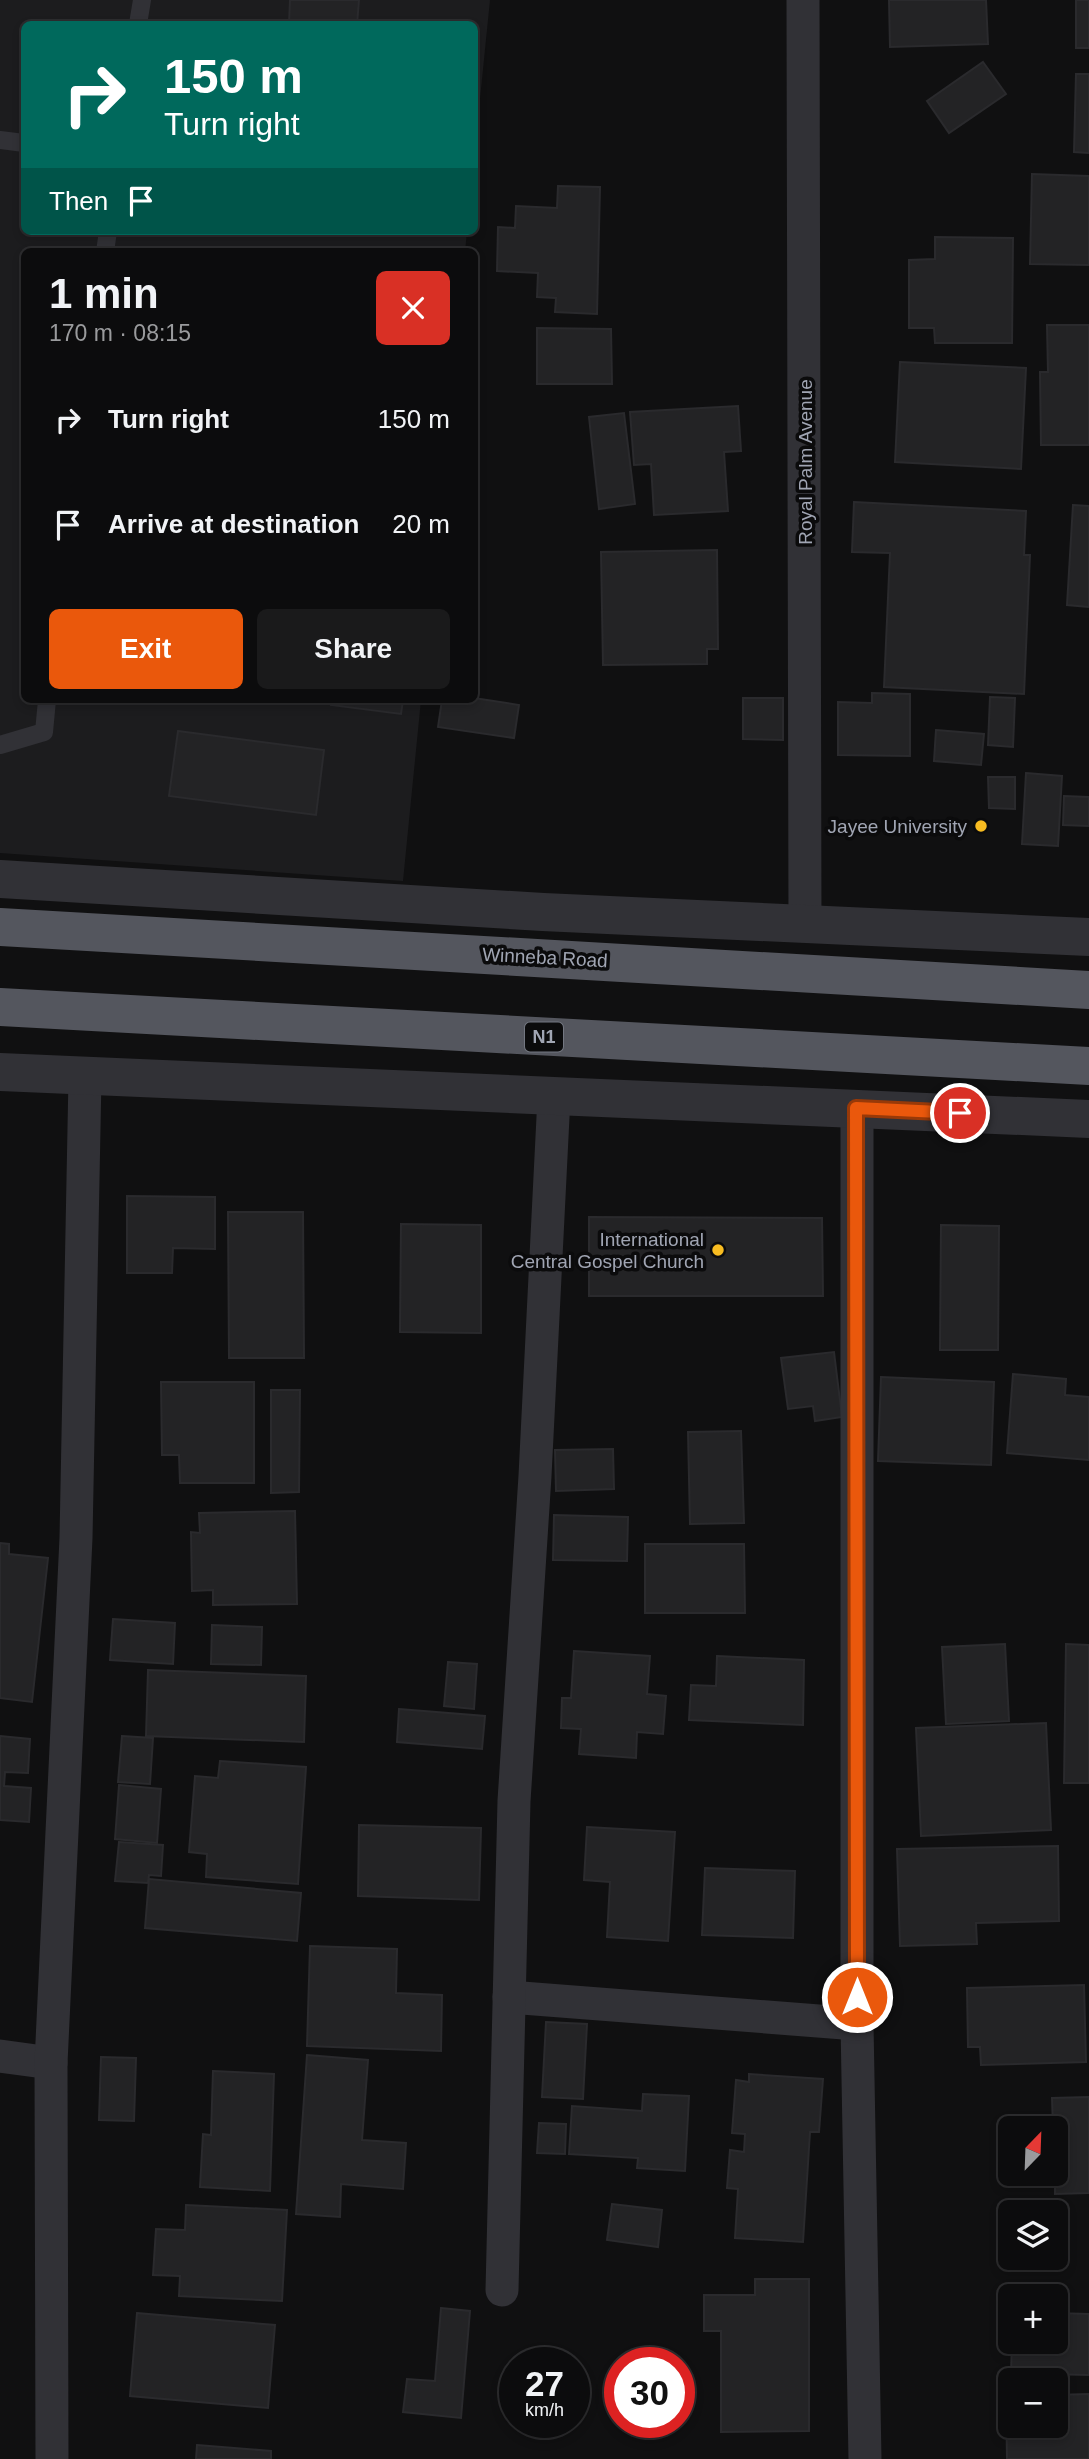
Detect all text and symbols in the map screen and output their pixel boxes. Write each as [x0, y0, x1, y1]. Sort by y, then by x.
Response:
icon: right [49, 49, 140, 140]
text: 150 m [164, 49, 303, 103]
text: Turn right [164, 106, 300, 142]
icon: arrive [122, 182, 160, 220]
text: Then [49, 186, 108, 216]
text: 1 min [49, 270, 159, 317]
button: close [376, 271, 450, 345]
text: 170 m · 08:15 [49, 320, 191, 346]
street label: Royal Palm Avenue [795, 379, 816, 545]
icon: right [49, 401, 87, 439]
text: Turn right [108, 404, 229, 434]
text: 150 m [378, 404, 450, 434]
icon: arrive [49, 506, 87, 544]
text: Arrive at destination [108, 509, 359, 539]
text: 20 m [392, 509, 450, 539]
button: Exit [49, 609, 243, 689]
button: Share [257, 609, 450, 689]
place label: Jayee University [828, 816, 967, 837]
marker: Jayee University [973, 818, 989, 834]
street label: Winneba Road [482, 944, 608, 971]
road number: N1 [525, 1022, 563, 1052]
pin [930, 1083, 990, 1143]
icon: arrive [941, 1094, 979, 1132]
place label: International Central Gospel Church [511, 1229, 704, 1272]
marker: International Central Gospel Church [710, 1242, 726, 1258]
position arrow [820, 1960, 894, 2034]
north arrow [998, 2116, 1068, 2186]
map controls [998, 2116, 1068, 2438]
button: layers [998, 2200, 1068, 2270]
button: + [998, 2284, 1068, 2354]
speed limit sign: 30 [604, 2347, 695, 2438]
text: 27 [525, 2364, 564, 2403]
button: − [998, 2368, 1068, 2438]
text: km/h [525, 2400, 564, 2420]

